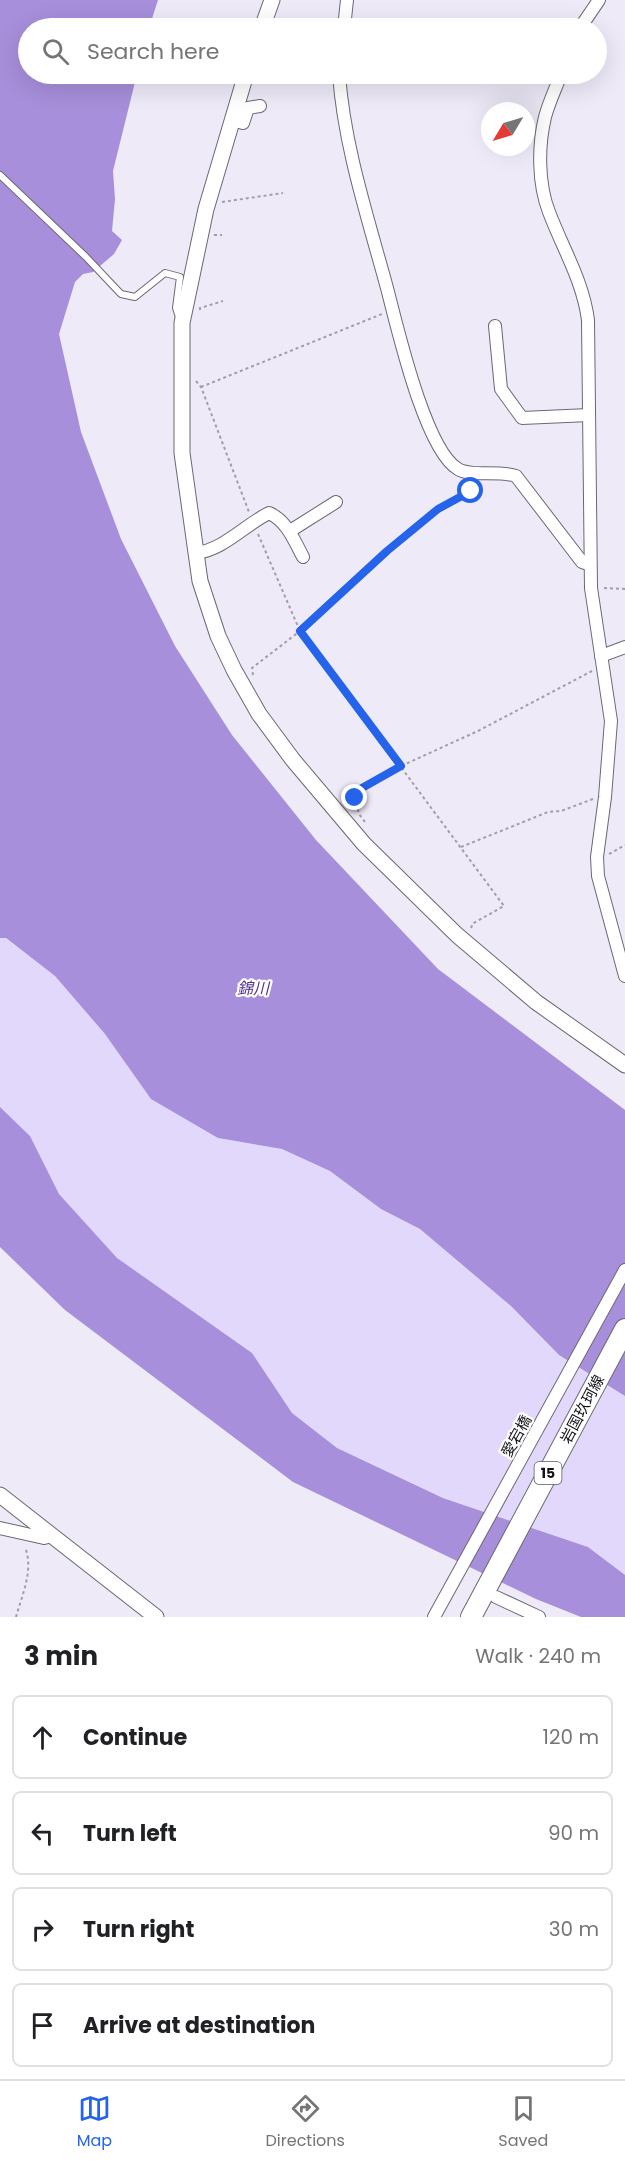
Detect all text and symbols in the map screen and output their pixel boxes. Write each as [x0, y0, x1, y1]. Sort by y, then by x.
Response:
search box [18, 18, 607, 84]
icon: search [39, 35, 72, 68]
text: Search here [87, 36, 220, 67]
north arrow [481, 102, 535, 156]
route start [457, 477, 483, 503]
route end [341, 784, 367, 810]
water label: 錦川 [237, 977, 271, 1000]
street label: 岩国玖珂線 [555, 1371, 609, 1447]
street label: 愛宕橋 [496, 1411, 536, 1461]
road number: 15 [534, 1462, 562, 1484]
text: 3 min [24, 1638, 98, 1674]
text: Walk · 240 m [475, 1642, 601, 1670]
icon: ahead [26, 1721, 59, 1754]
text: Continue [83, 1722, 187, 1753]
text: 120 m [543, 1723, 599, 1751]
icon: left [26, 1817, 59, 1850]
text: Turn left [83, 1818, 177, 1849]
text: 90 m [548, 1819, 599, 1847]
icon: right [26, 1913, 59, 1946]
text: Turn right [83, 1914, 194, 1945]
text: 30 m [549, 1915, 599, 1943]
icon: arrive [26, 2009, 59, 2042]
text: Arrive at destination [83, 2010, 315, 2041]
tab: Map [77, 2092, 112, 2153]
tab: Directions [266, 2092, 345, 2153]
tab: Saved [498, 2092, 548, 2153]

